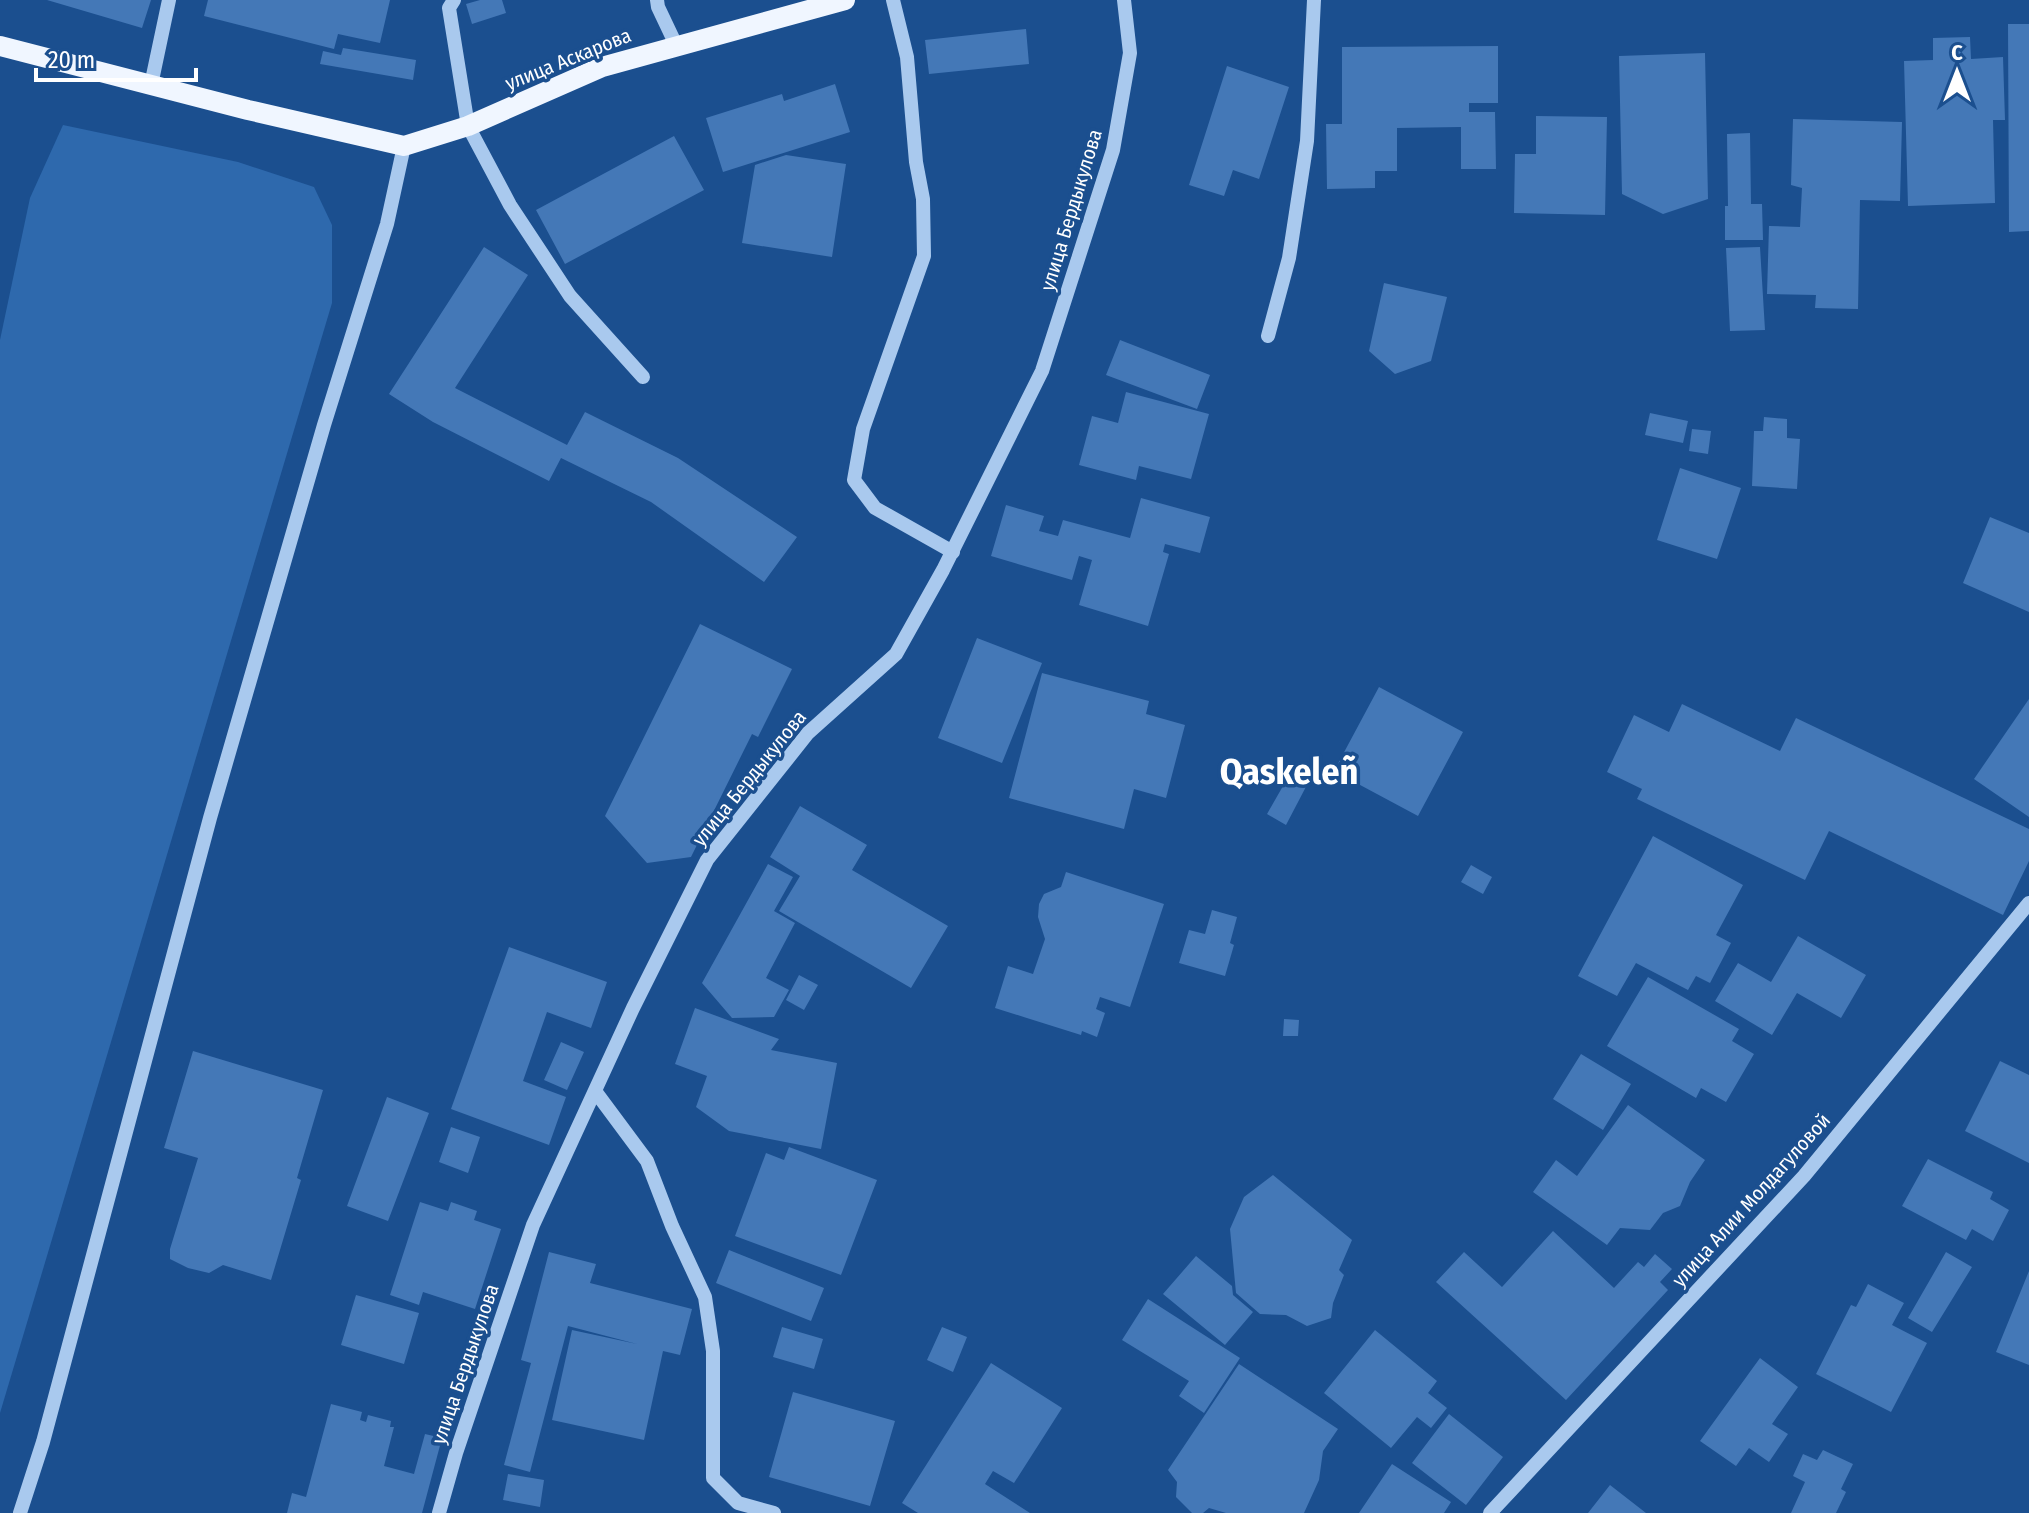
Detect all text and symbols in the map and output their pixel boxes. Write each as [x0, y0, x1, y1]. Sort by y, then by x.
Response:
street label: улица Аскарова [502, 23, 634, 95]
scale bar [36, 32, 196, 82]
north arrow [1917, 32, 1997, 112]
text: С [1951, 39, 1963, 66]
text: 20 m [48, 46, 95, 74]
street label: улица Бердыкулова [1035, 126, 1107, 294]
street label: улица Бердыкулова [687, 705, 811, 851]
district label: Qaskeleñ [1220, 750, 1358, 794]
street label: улица Алии Молдагуловой [1667, 1108, 1835, 1292]
street label: улица Бердыкулова [426, 1281, 504, 1447]

